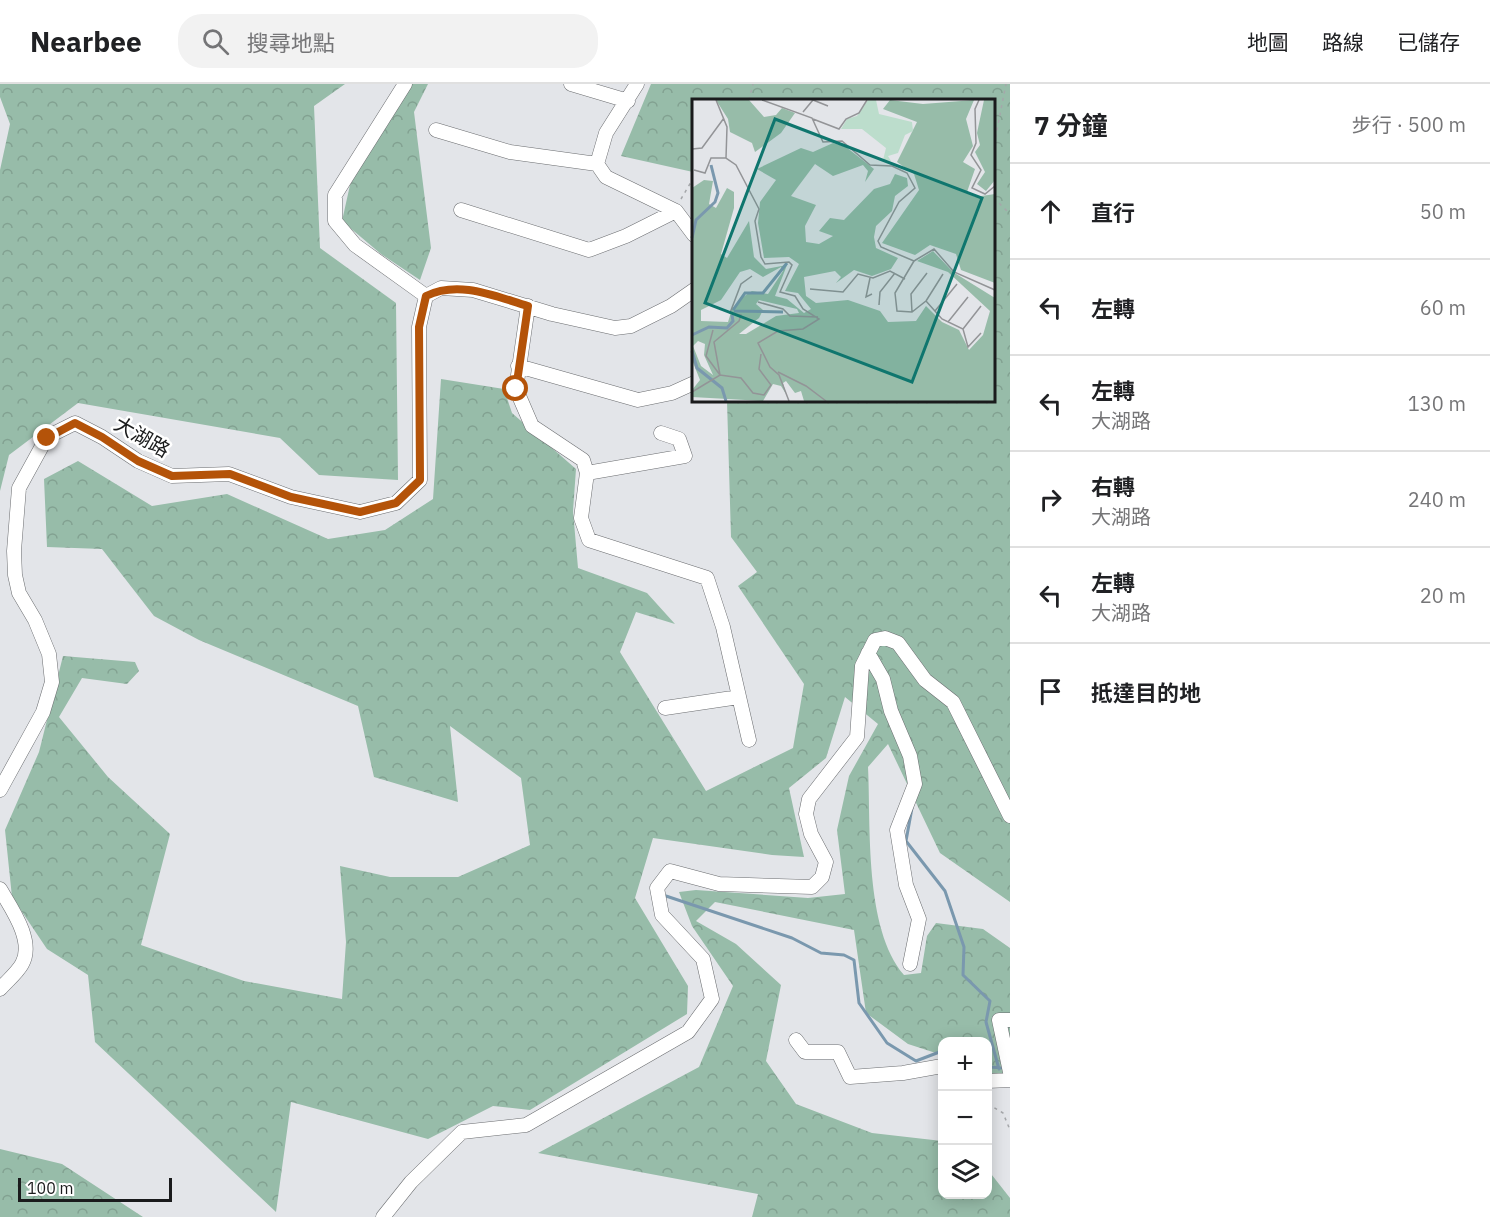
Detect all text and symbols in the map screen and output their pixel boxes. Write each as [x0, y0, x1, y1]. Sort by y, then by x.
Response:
search box [178, 14, 598, 68]
text: Nearbee [30, 23, 142, 60]
icon: search [199, 25, 232, 58]
text: 搜尋地點 [247, 28, 335, 57]
text: 地圖 [1247, 28, 1289, 56]
text: 路線 [1322, 28, 1364, 56]
text: 已儲存 [1397, 28, 1460, 56]
inset map [692, 99, 995, 402]
text: 7 分鐘 [1034, 108, 1108, 142]
text: 步行 · 500 m [1352, 111, 1466, 138]
icon: ahead [1034, 195, 1067, 228]
text: 直行 [1091, 198, 1135, 227]
text: 50 m [1420, 198, 1466, 225]
icon: left [1034, 291, 1067, 324]
text: 左轉 [1091, 294, 1135, 323]
text: 60 m [1420, 294, 1466, 321]
route start [502, 375, 528, 401]
text: 左轉 [1091, 376, 1135, 405]
icon: left [1034, 387, 1067, 420]
text: 130 m [1408, 390, 1466, 417]
text: 大湖路 [1091, 407, 1151, 434]
street label: 大湖路 [110, 410, 175, 463]
route end [33, 424, 59, 450]
text: 右轉 [1091, 472, 1135, 501]
icon: right [1034, 483, 1067, 516]
text: 240 m [1408, 486, 1466, 513]
text: 大湖路 [1091, 503, 1151, 530]
text: 左轉 [1091, 568, 1135, 597]
icon: left [1034, 579, 1067, 612]
text: 20 m [1420, 582, 1466, 609]
text: 大湖路 [1091, 599, 1151, 626]
icon: arrive [1034, 675, 1067, 708]
text: 抵達目的地 [1091, 678, 1201, 707]
map controls [938, 1037, 992, 1199]
button: + [938, 1037, 992, 1091]
button: − [938, 1091, 992, 1145]
button: layers [938, 1145, 992, 1199]
scale bar [18, 1175, 172, 1202]
text: 100 m [27, 1178, 74, 1198]

